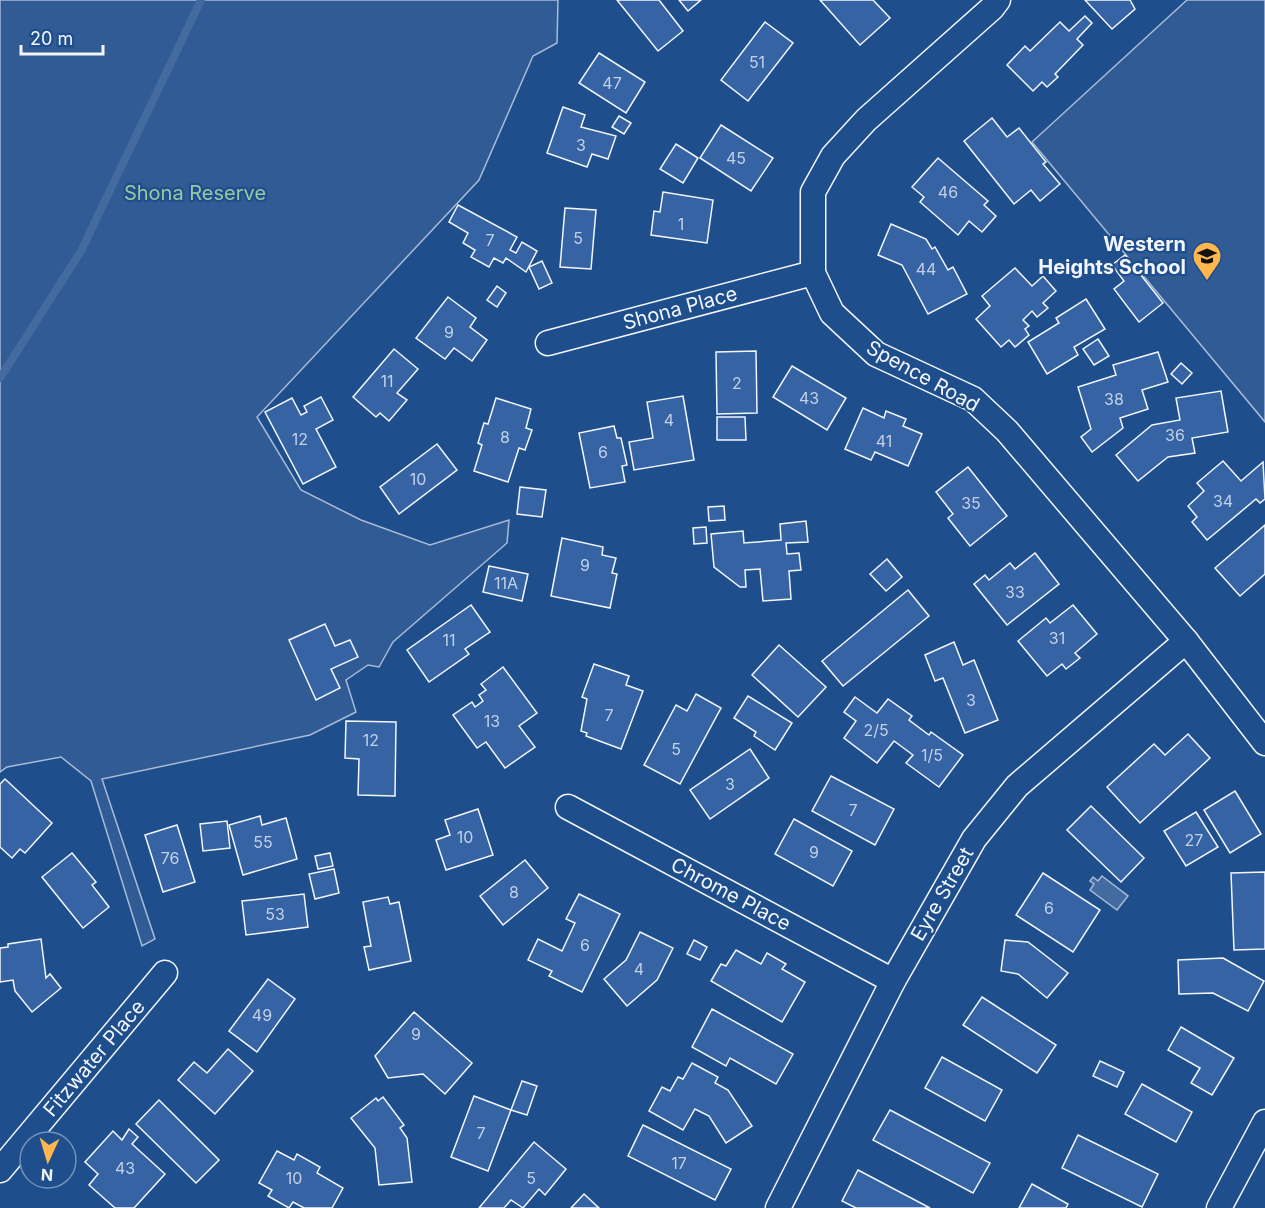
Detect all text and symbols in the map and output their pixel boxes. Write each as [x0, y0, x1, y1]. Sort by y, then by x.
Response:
scale bar [21, 18, 104, 56]
text: 20 m [30, 28, 73, 49]
house number: 51 [749, 52, 765, 72]
house number: 47 [602, 73, 622, 93]
house number: 3 [576, 135, 586, 155]
house number: 45 [726, 148, 746, 168]
park label: Shona Reserve [124, 181, 266, 205]
house number: 46 [938, 182, 958, 202]
house number: 1 [678, 214, 684, 234]
house number: 5 [573, 228, 583, 248]
house number: 7 [485, 230, 495, 250]
place label: Western Heights School [1038, 232, 1186, 279]
school or university icon: Western Heights School [1191, 240, 1223, 282]
house number: 44 [916, 259, 936, 279]
street label: Shona Place [620, 281, 740, 335]
house number: 9 [444, 322, 454, 342]
street label: Spence Road [862, 335, 984, 417]
house number: 11 [380, 371, 394, 391]
house number: 2 [732, 373, 742, 393]
house number: 43 [799, 388, 819, 408]
house number: 38 [1104, 389, 1124, 409]
house number: 4 [664, 410, 674, 430]
house number: 36 [1165, 425, 1185, 445]
house number: 8 [500, 427, 510, 447]
house number: 12 [292, 429, 308, 449]
house number: 41 [876, 431, 892, 451]
house number: 6 [598, 442, 608, 462]
house number: 10 [410, 469, 426, 489]
house number: 34 [1213, 491, 1233, 511]
house number: 35 [961, 493, 981, 513]
house number: 9 [580, 555, 590, 575]
house number: 11A [494, 573, 518, 593]
house number: 33 [1005, 582, 1025, 602]
house number: 31 [1049, 628, 1065, 648]
house number: 11 [442, 630, 456, 650]
house number: 3 [966, 690, 976, 710]
house number: 7 [604, 705, 614, 725]
house number: 13 [484, 711, 500, 731]
house number: 2/5 [863, 720, 889, 740]
house number: 12 [363, 730, 379, 750]
house number: 5 [671, 739, 681, 759]
house number: 1/5 [921, 745, 943, 765]
house number: 3 [725, 774, 735, 794]
house number: 7 [848, 800, 858, 820]
house number: 10 [457, 827, 473, 847]
house number: 27 [1185, 830, 1203, 850]
house number: 55 [253, 832, 273, 852]
house number: 9 [809, 842, 819, 862]
street label: Eyre Street [906, 842, 979, 945]
house number: 76 [161, 848, 179, 868]
street label: Chrome Place [667, 852, 795, 936]
house number: 8 [509, 882, 519, 902]
house number: 6 [1044, 898, 1054, 918]
house number: 53 [265, 904, 285, 924]
house number: 6 [580, 935, 590, 955]
house number: 4 [634, 959, 644, 979]
street label: Fitzwater Place [38, 995, 150, 1121]
house number: 49 [252, 1005, 272, 1025]
house number: 9 [411, 1024, 421, 1044]
house number: 7 [476, 1123, 486, 1143]
north arrow [18, 1130, 78, 1190]
house number: 17 [671, 1153, 687, 1173]
house number: 43 [115, 1158, 135, 1178]
text: N [40, 1165, 54, 1185]
house number: 10 [286, 1168, 302, 1188]
house number: 5 [526, 1168, 536, 1188]

